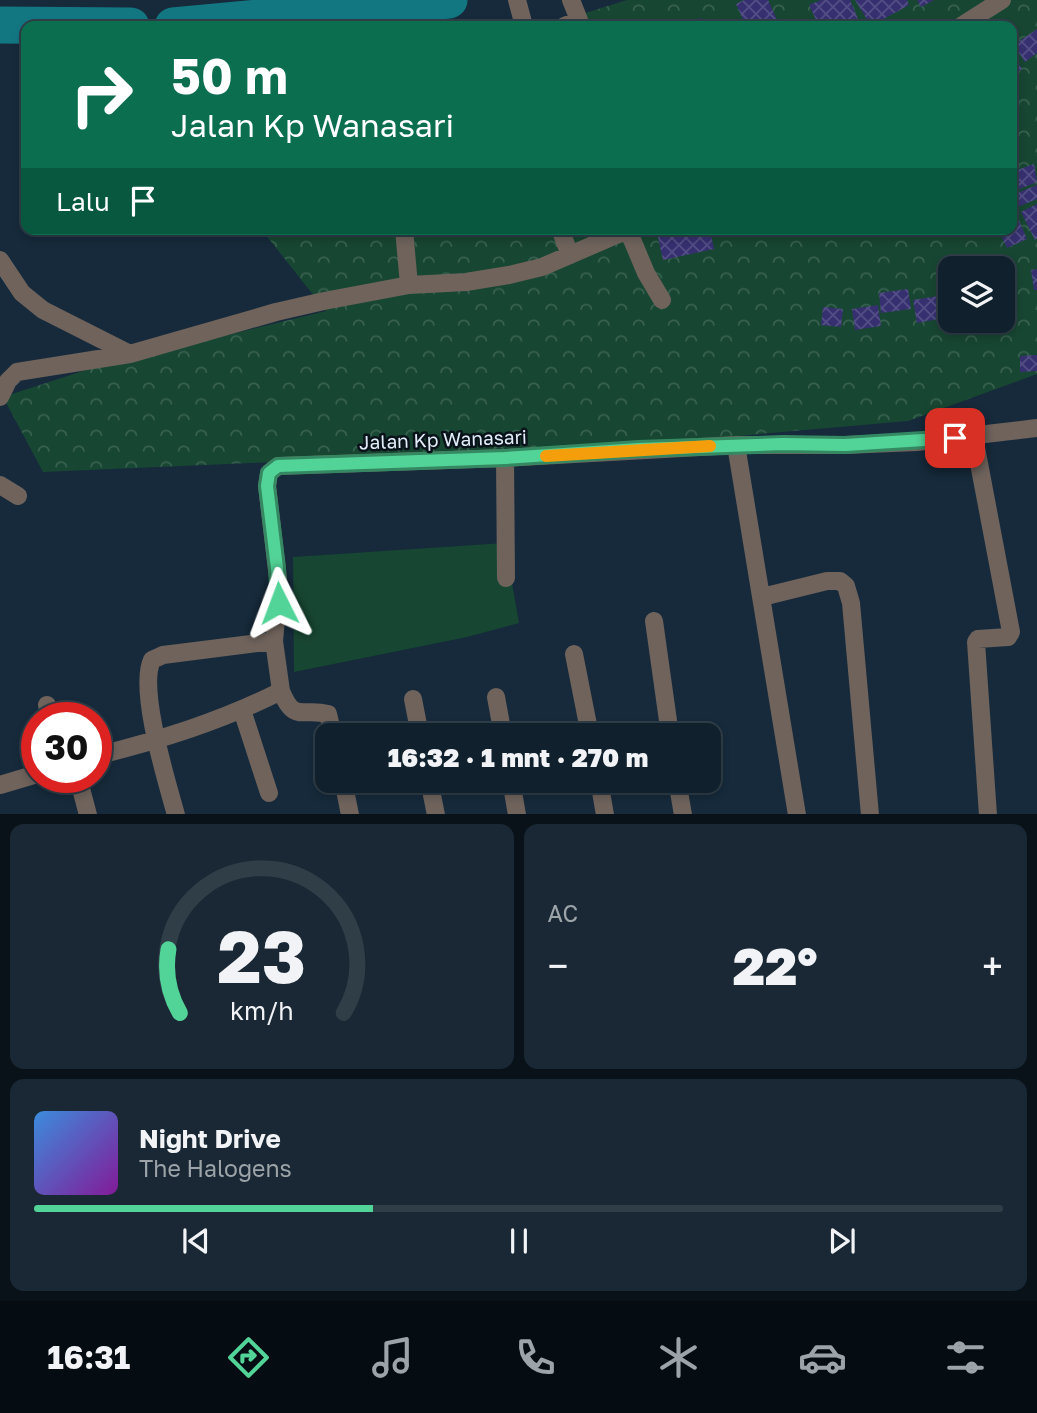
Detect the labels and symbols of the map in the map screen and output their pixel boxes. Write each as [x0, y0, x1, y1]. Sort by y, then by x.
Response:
pin [925, 408, 985, 468]
street label: Jalan Kp Wanasari [359, 425, 527, 453]
position arrow [242, 566, 316, 640]
speed limit sign: 30 [21, 702, 112, 793]

